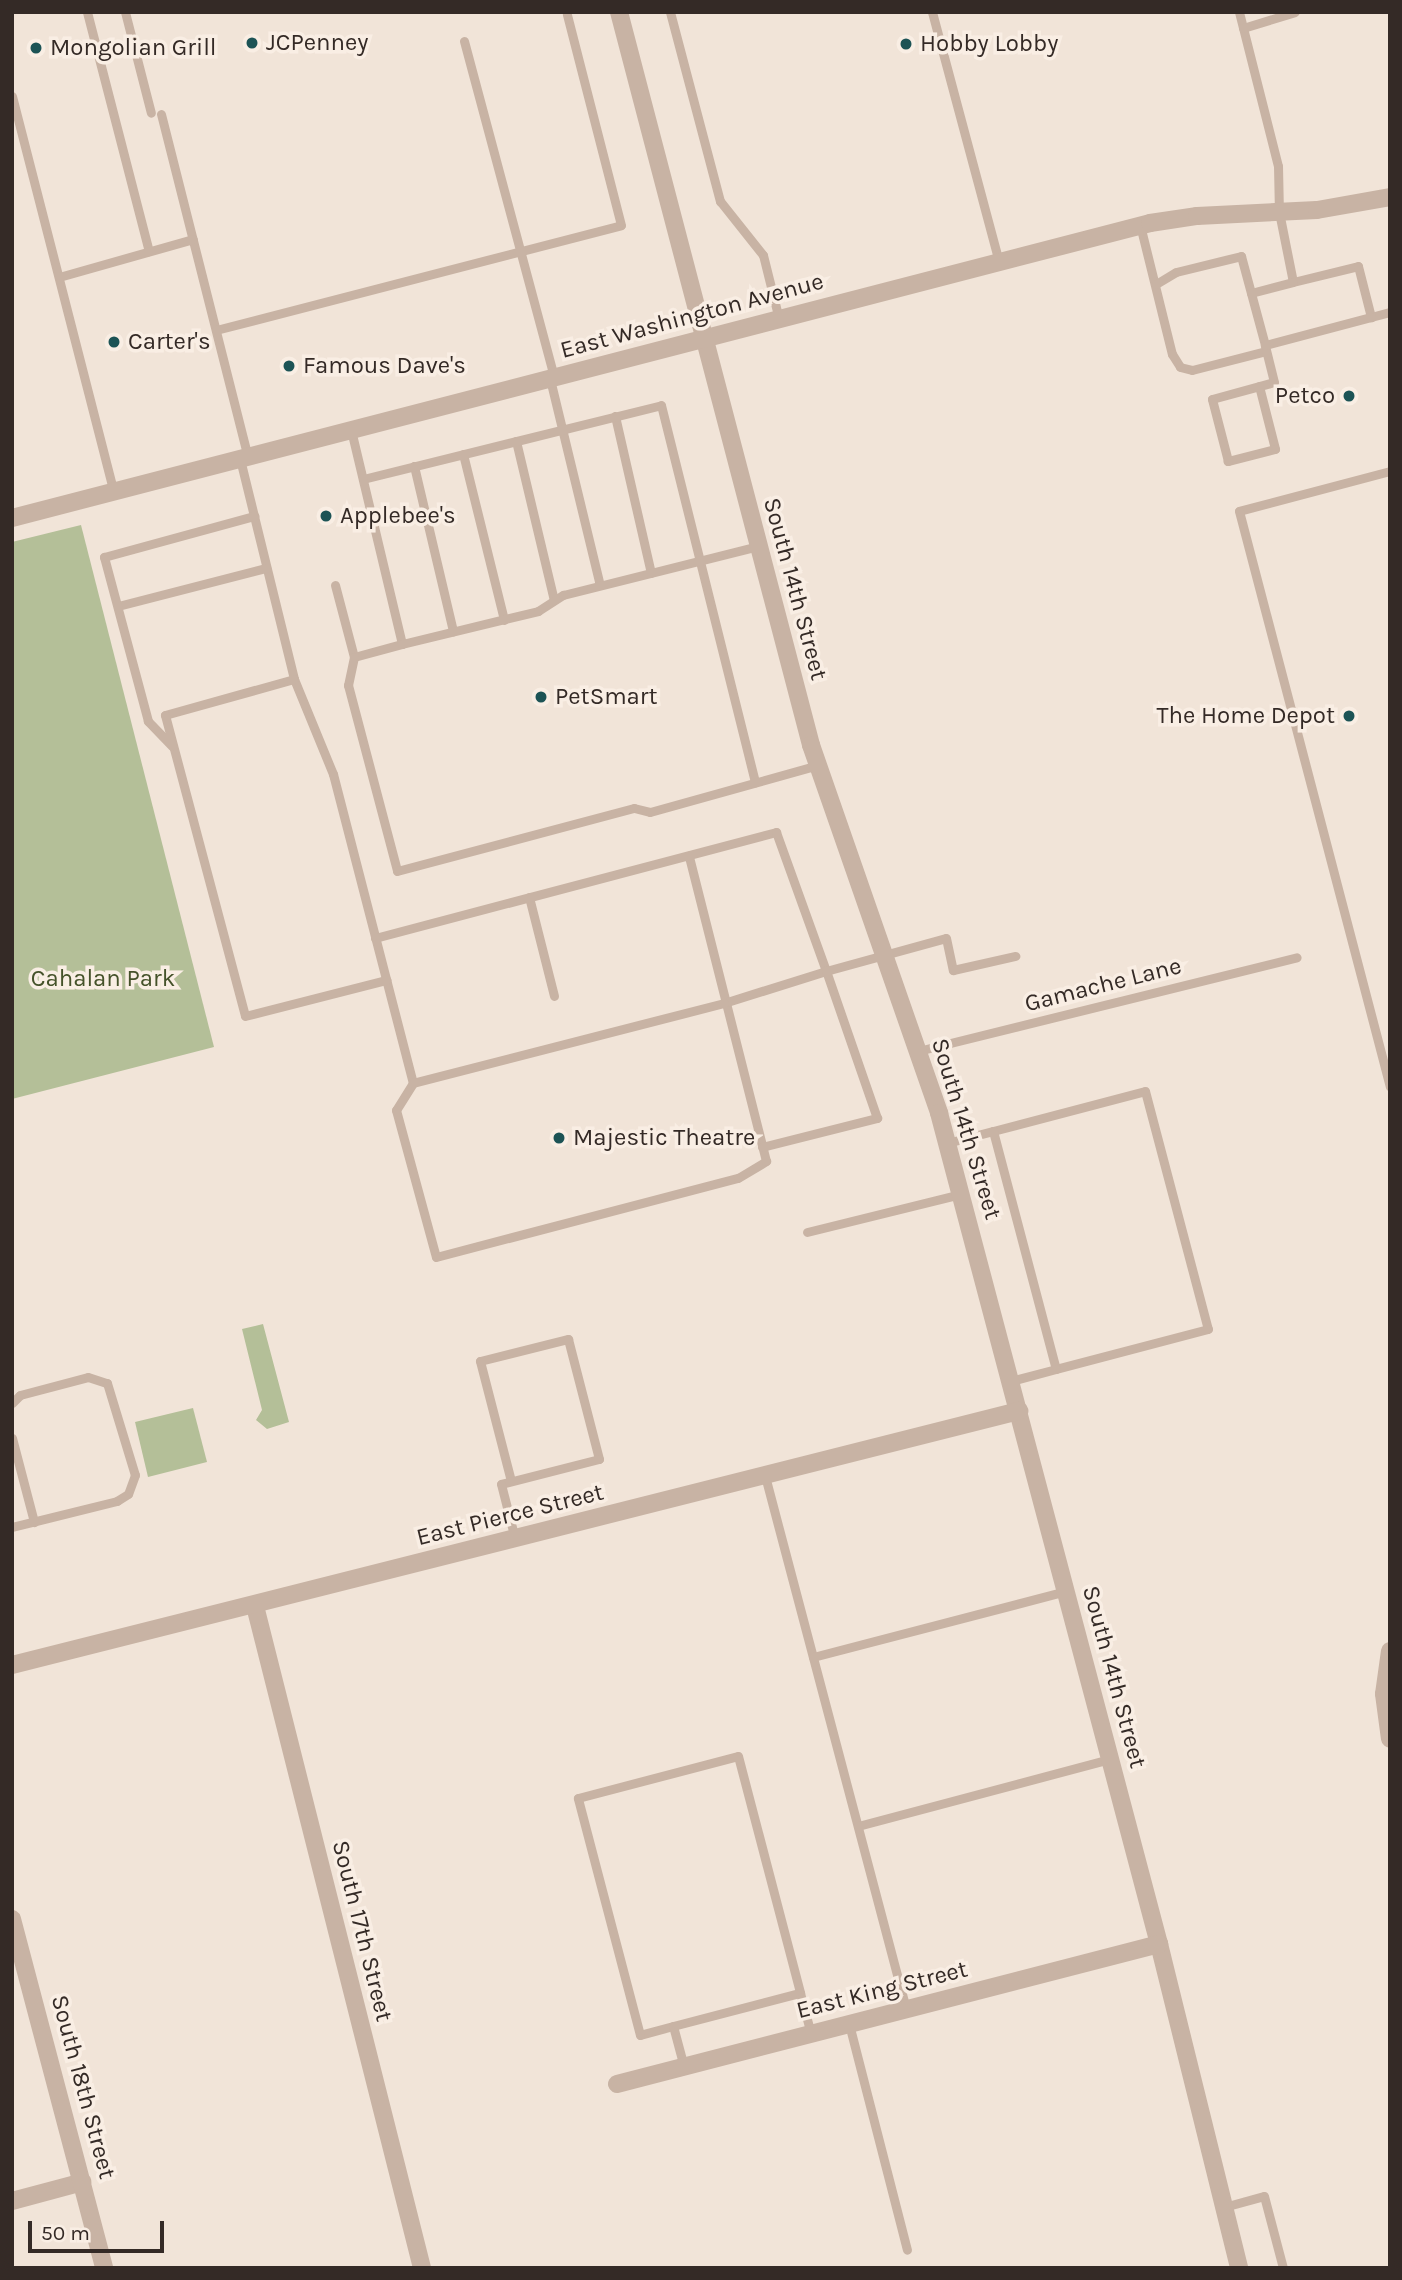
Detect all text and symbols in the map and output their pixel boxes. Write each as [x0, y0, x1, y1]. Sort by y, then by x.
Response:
place label: JCPenney [266, 29, 368, 57]
place label: Hobby Lobby [920, 30, 1058, 58]
place label: Mongolian Grill [50, 34, 217, 62]
marker: JCPenney [244, 35, 260, 51]
marker: Hobby Lobby [898, 36, 914, 52]
marker: Mongolian Grill [28, 40, 44, 56]
street label: East Washington Avenue [557, 267, 827, 365]
place label: Carter's [128, 328, 210, 356]
marker: Carter's [106, 334, 122, 350]
place label: Famous Dave's [303, 352, 466, 380]
marker: Famous Dave's [281, 358, 297, 374]
place label: Petco [1275, 382, 1335, 410]
marker: Petco [1341, 388, 1357, 404]
street label: South 14th Street [757, 495, 833, 683]
place label: Applebee's [340, 502, 456, 530]
marker: Applebee's [318, 508, 334, 524]
place label: PetSmart [555, 683, 658, 711]
marker: PetSmart [533, 689, 549, 705]
place label: The Home Depot [1157, 702, 1335, 730]
marker: The Home Depot [1341, 708, 1357, 724]
street label: Gamache Lane [1022, 952, 1184, 1018]
park label: Cahalan Park [31, 965, 175, 993]
street label: South 14th Street [925, 1035, 1007, 1223]
place label: Majestic Theatre [573, 1124, 755, 1152]
marker: Majestic Theatre [551, 1130, 567, 1146]
street label: East Pierce Street [413, 1478, 607, 1552]
street label: South 14th Street [1076, 1583, 1152, 1771]
street label: South 17th Street [326, 1837, 398, 2025]
street label: East King Street [793, 1955, 971, 2025]
street label: South 18th Street [45, 1992, 121, 2182]
scale bar [32, 2206, 168, 2250]
text: 50 m [41, 2221, 90, 2245]

